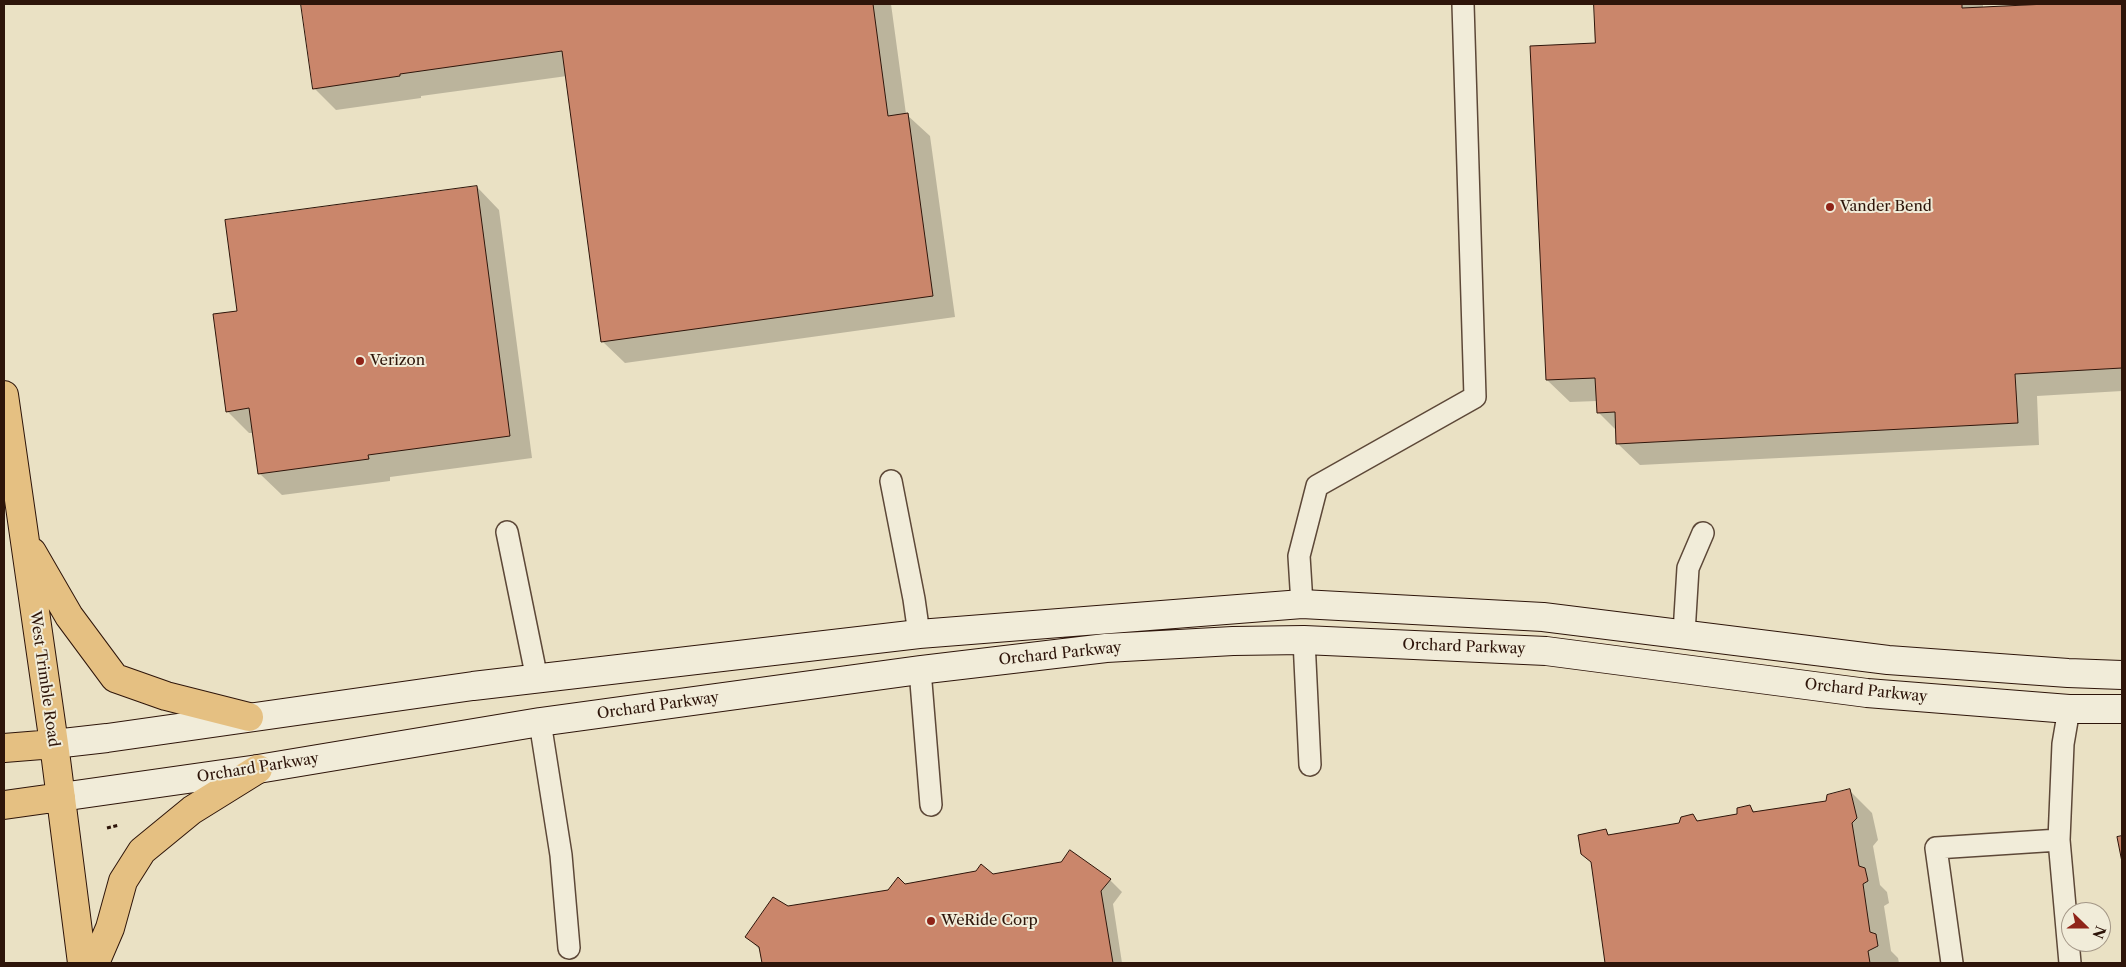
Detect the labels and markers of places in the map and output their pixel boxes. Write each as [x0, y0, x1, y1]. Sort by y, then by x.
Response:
place label: Vander Bend [1840, 198, 1932, 216]
marker: Vander Bend [1824, 201, 1836, 213]
place label: Verizon [370, 352, 425, 370]
marker: Verizon [354, 355, 366, 367]
place label: WeRide Corp [941, 912, 1038, 930]
marker: WeRide Corp [925, 915, 937, 927]

